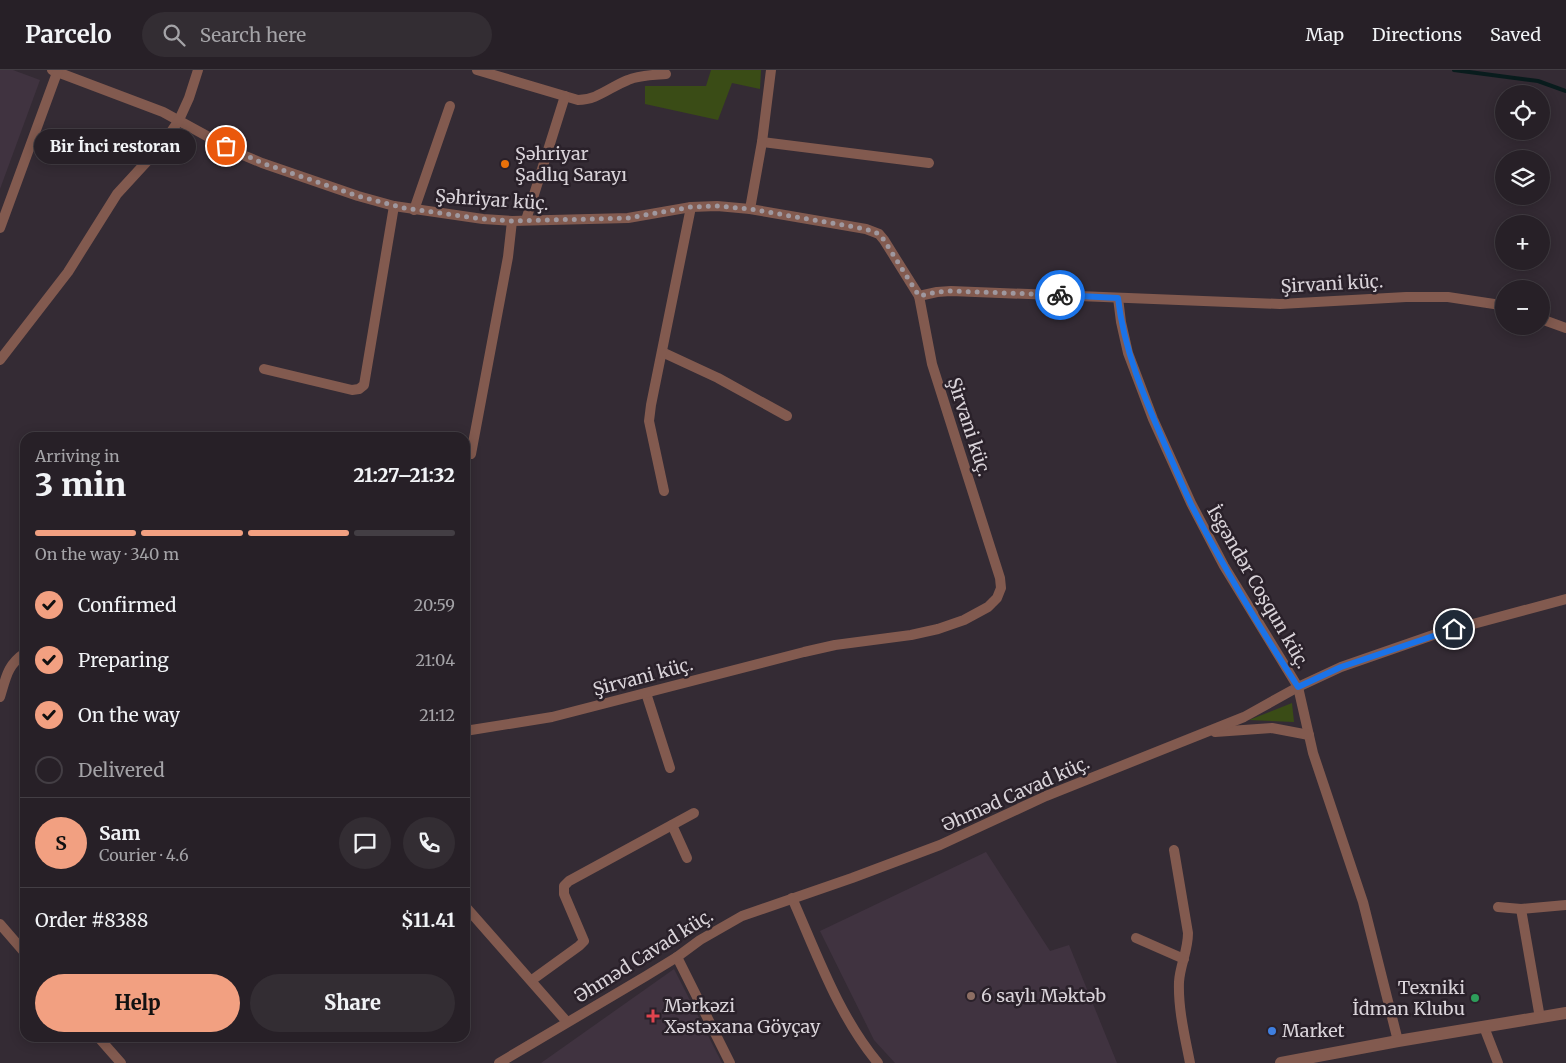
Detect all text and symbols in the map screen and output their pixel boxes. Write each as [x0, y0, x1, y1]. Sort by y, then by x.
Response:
search box [142, 12, 492, 57]
text: Parcelo [25, 19, 112, 50]
icon: search [160, 21, 188, 49]
text: Search here [200, 23, 306, 47]
text: Map [1306, 23, 1344, 46]
text: Directions [1372, 23, 1462, 46]
text: Saved [1490, 23, 1541, 46]
map controls [1495, 85, 1550, 335]
button: locate [1495, 85, 1550, 140]
pin [205, 125, 247, 167]
callout: Bir İnci restoran [34, 128, 196, 164]
icon: bag [212, 132, 240, 160]
text: Bir İnci restoran [50, 136, 180, 156]
place label: Şəhriyar Şadlıq Sarayı [515, 142, 627, 186]
button: layers [1495, 150, 1550, 205]
marker: Şəhriyar Şadlıq Sarayı [499, 158, 511, 170]
street label: Şəhriyar küç. [434, 184, 550, 215]
button: + [1495, 215, 1550, 270]
street label: Şirvani küç. [1280, 269, 1384, 298]
courier [1035, 270, 1085, 320]
button: − [1495, 280, 1550, 335]
icon: bike [1046, 281, 1074, 309]
street label: Şirvani küç. [943, 375, 996, 479]
text: Arriving in [35, 446, 120, 466]
text: 21:27–21:32 [353, 463, 455, 487]
text: 3 min [35, 465, 126, 505]
street label: İsgəndər Coşqun küç. [1202, 501, 1315, 673]
text: On the way · 340 m [35, 544, 179, 564]
icon: check [35, 591, 63, 619]
text: Confirmed [78, 593, 176, 617]
text: 20:59 [414, 595, 455, 615]
pin [1433, 608, 1475, 650]
icon: home [1440, 615, 1468, 643]
icon: check [35, 646, 63, 674]
text: Preparing [78, 648, 169, 672]
text: 21:04 [415, 650, 455, 670]
street label: Şirvani küç. [590, 652, 695, 701]
icon: check [35, 701, 63, 729]
text: On the way [78, 703, 180, 727]
text: 21:12 [419, 705, 455, 725]
street label: Əhməd Cavad küç. [939, 751, 1093, 836]
text: Delivered [78, 758, 165, 782]
button: chat [339, 817, 391, 869]
button: phone [403, 817, 455, 869]
text: Sam [99, 821, 140, 845]
text: S [55, 831, 67, 855]
text: Courier · 4.6 [99, 845, 189, 865]
street label: Əhməd Cavad küç. [570, 904, 717, 1007]
text: Order #8388 [35, 908, 148, 932]
text: $11.41 [401, 908, 455, 932]
button: Help [35, 974, 240, 1032]
button: Share [250, 974, 455, 1032]
place label: Texniki İdman Klubu [1352, 976, 1465, 1020]
place label: 6 saylı Məktəb [981, 984, 1106, 1007]
marker: 6 saylı Məktəb [965, 990, 977, 1002]
marker: Texniki İdman Klubu [1469, 992, 1481, 1004]
place label: Mərkəzi Xəstəxana Göyçay [664, 994, 821, 1038]
marker: Mərkəzi Xəstəxana Göyçay [646, 1009, 660, 1023]
place label: Market [1282, 1019, 1345, 1042]
marker: Market [1266, 1025, 1278, 1037]

